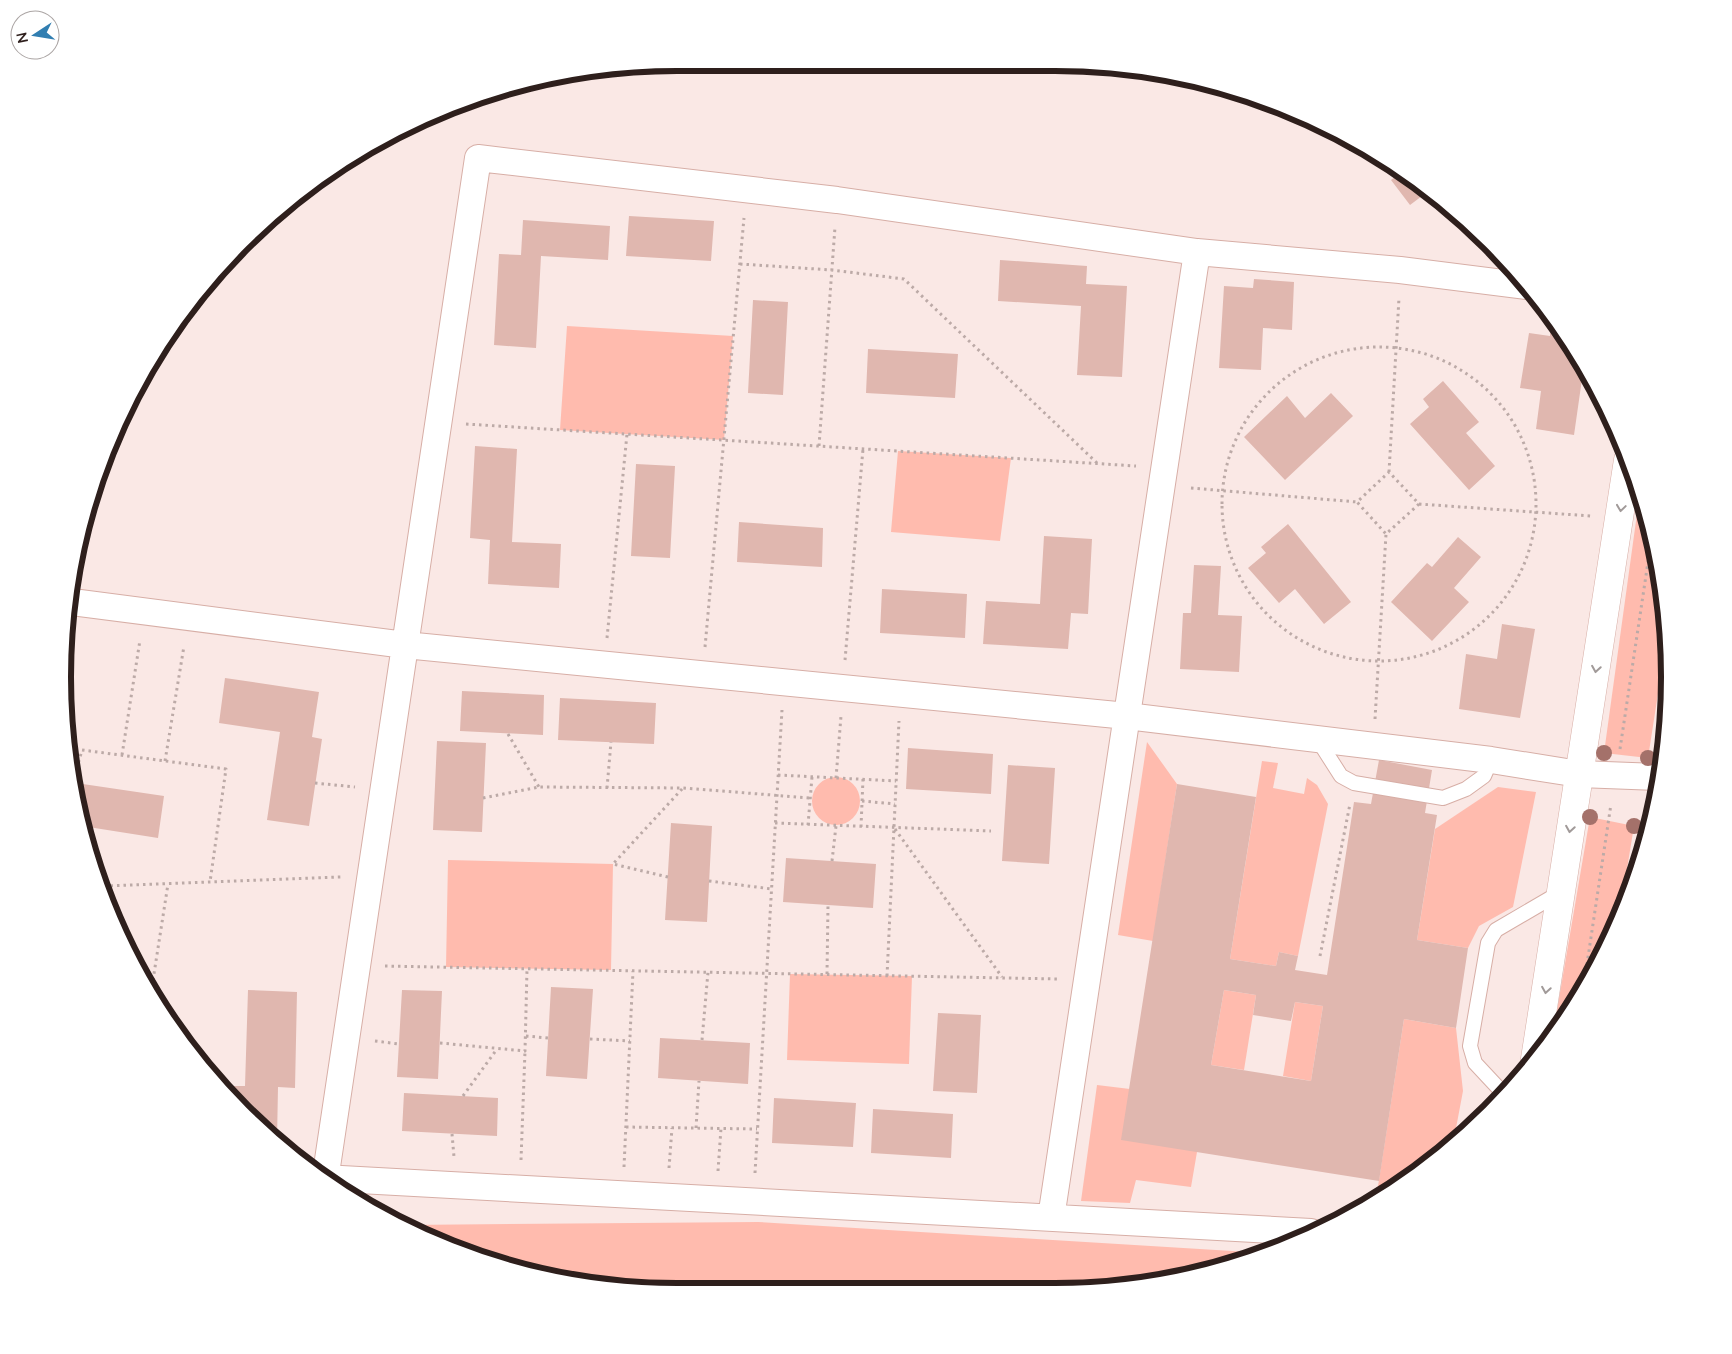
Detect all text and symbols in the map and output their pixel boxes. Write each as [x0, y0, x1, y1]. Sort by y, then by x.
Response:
north arrow [10, 10, 60, 60]
text: N [12, 31, 31, 45]
one-way arrow [1616, 504, 1627, 512]
one-way arrow [1591, 664, 1601, 673]
one-way arrow [1566, 825, 1576, 833]
one-way arrow [1541, 985, 1551, 994]

